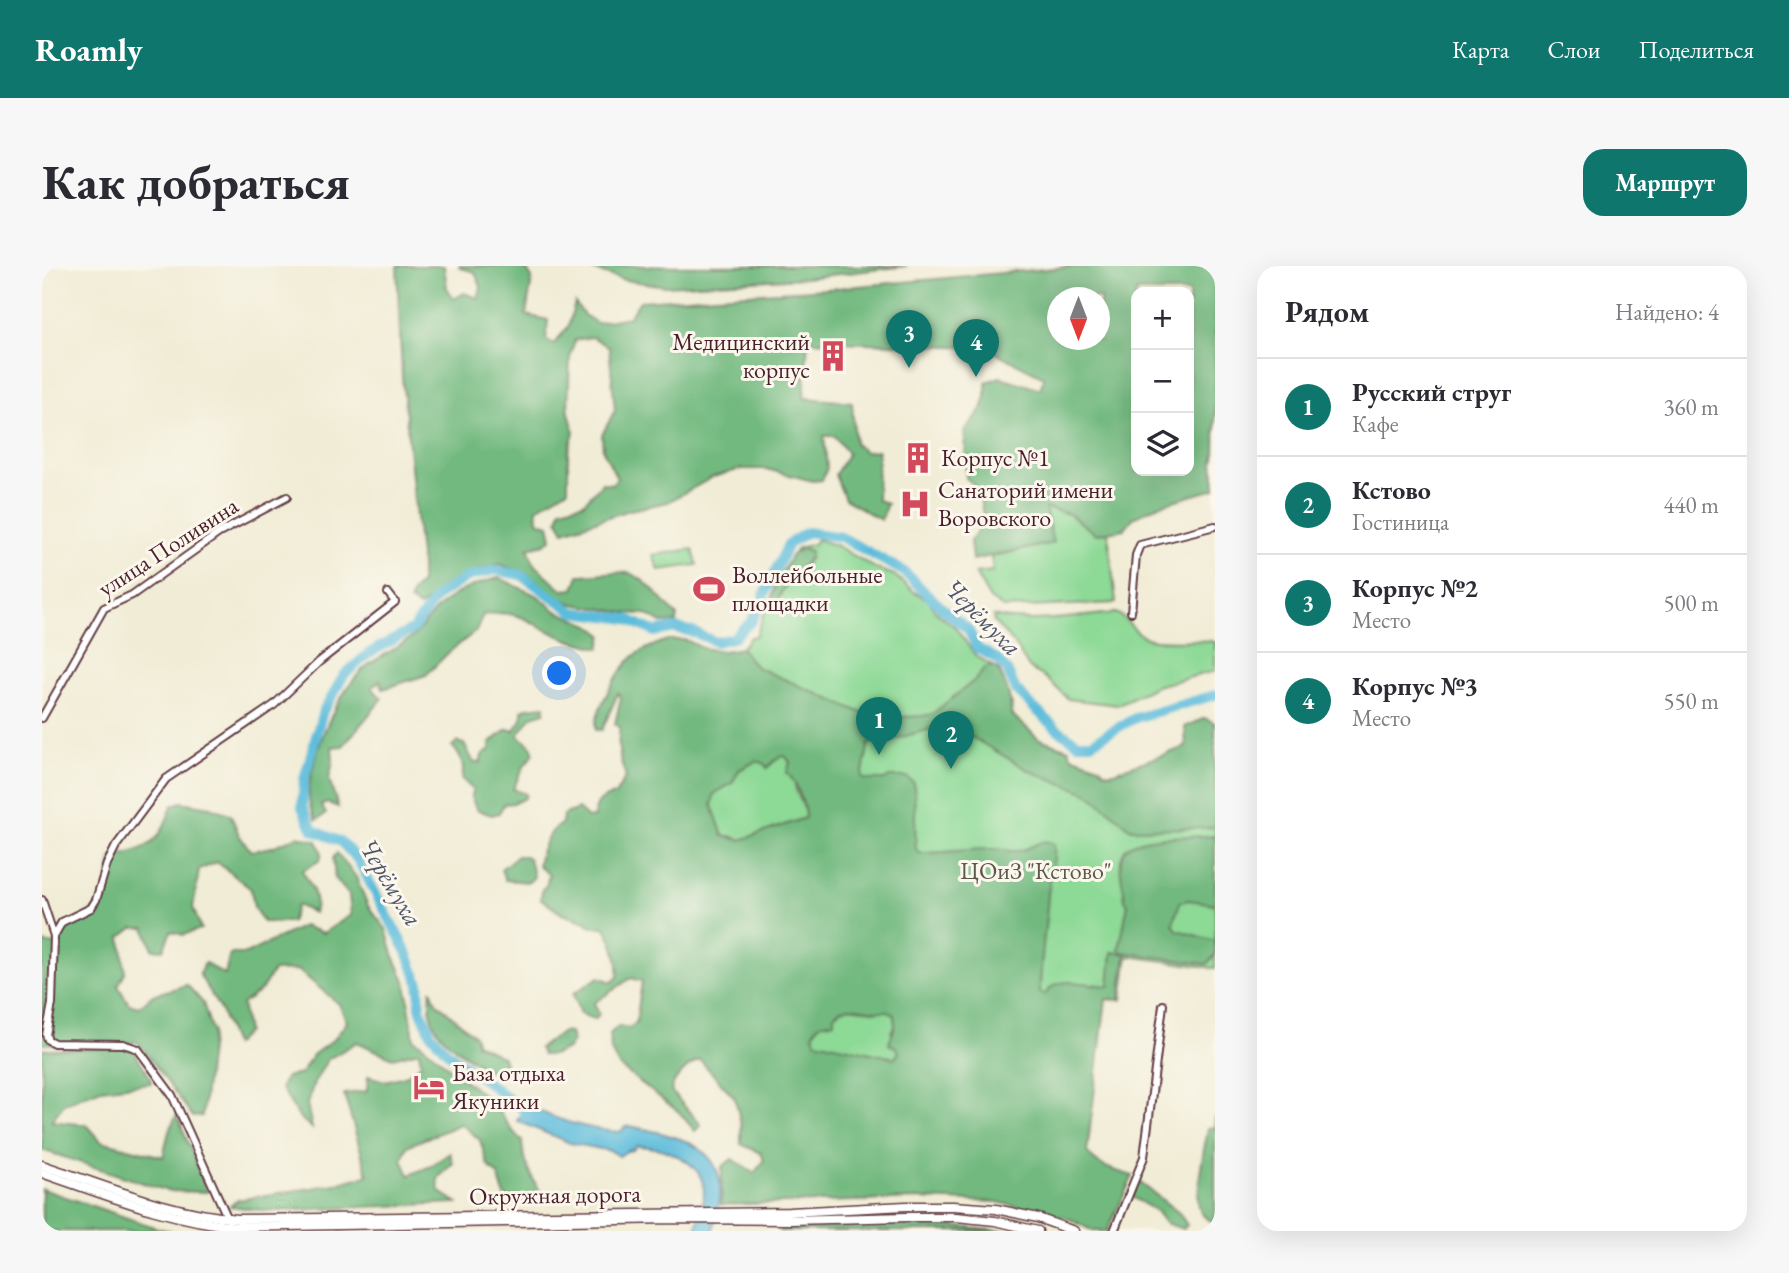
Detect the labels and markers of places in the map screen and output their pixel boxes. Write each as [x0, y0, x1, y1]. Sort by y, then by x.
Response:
pin: 3 [886, 310, 932, 368]
pin: 4 [953, 319, 999, 377]
place label: Медицинский корпус [672, 326, 810, 385]
building icon: Медицинский корпус [816, 339, 850, 373]
building icon: Корпус №1 [901, 441, 935, 475]
place label: Корпус №1 [941, 442, 1050, 473]
place label: Санаторий имени Воровского [938, 474, 1114, 533]
hospital icon: Санаторий имени Воровского [898, 487, 932, 521]
place label: Воллейбольные площадки [732, 559, 883, 618]
sports icon: Воллейбольные площадки [692, 572, 726, 606]
pin: 1 [856, 697, 902, 755]
pin: 2 [928, 711, 974, 769]
place label: База отдыха Якуники [451, 1057, 566, 1116]
hotel icon: База отдыха Якуники [412, 1070, 446, 1104]

